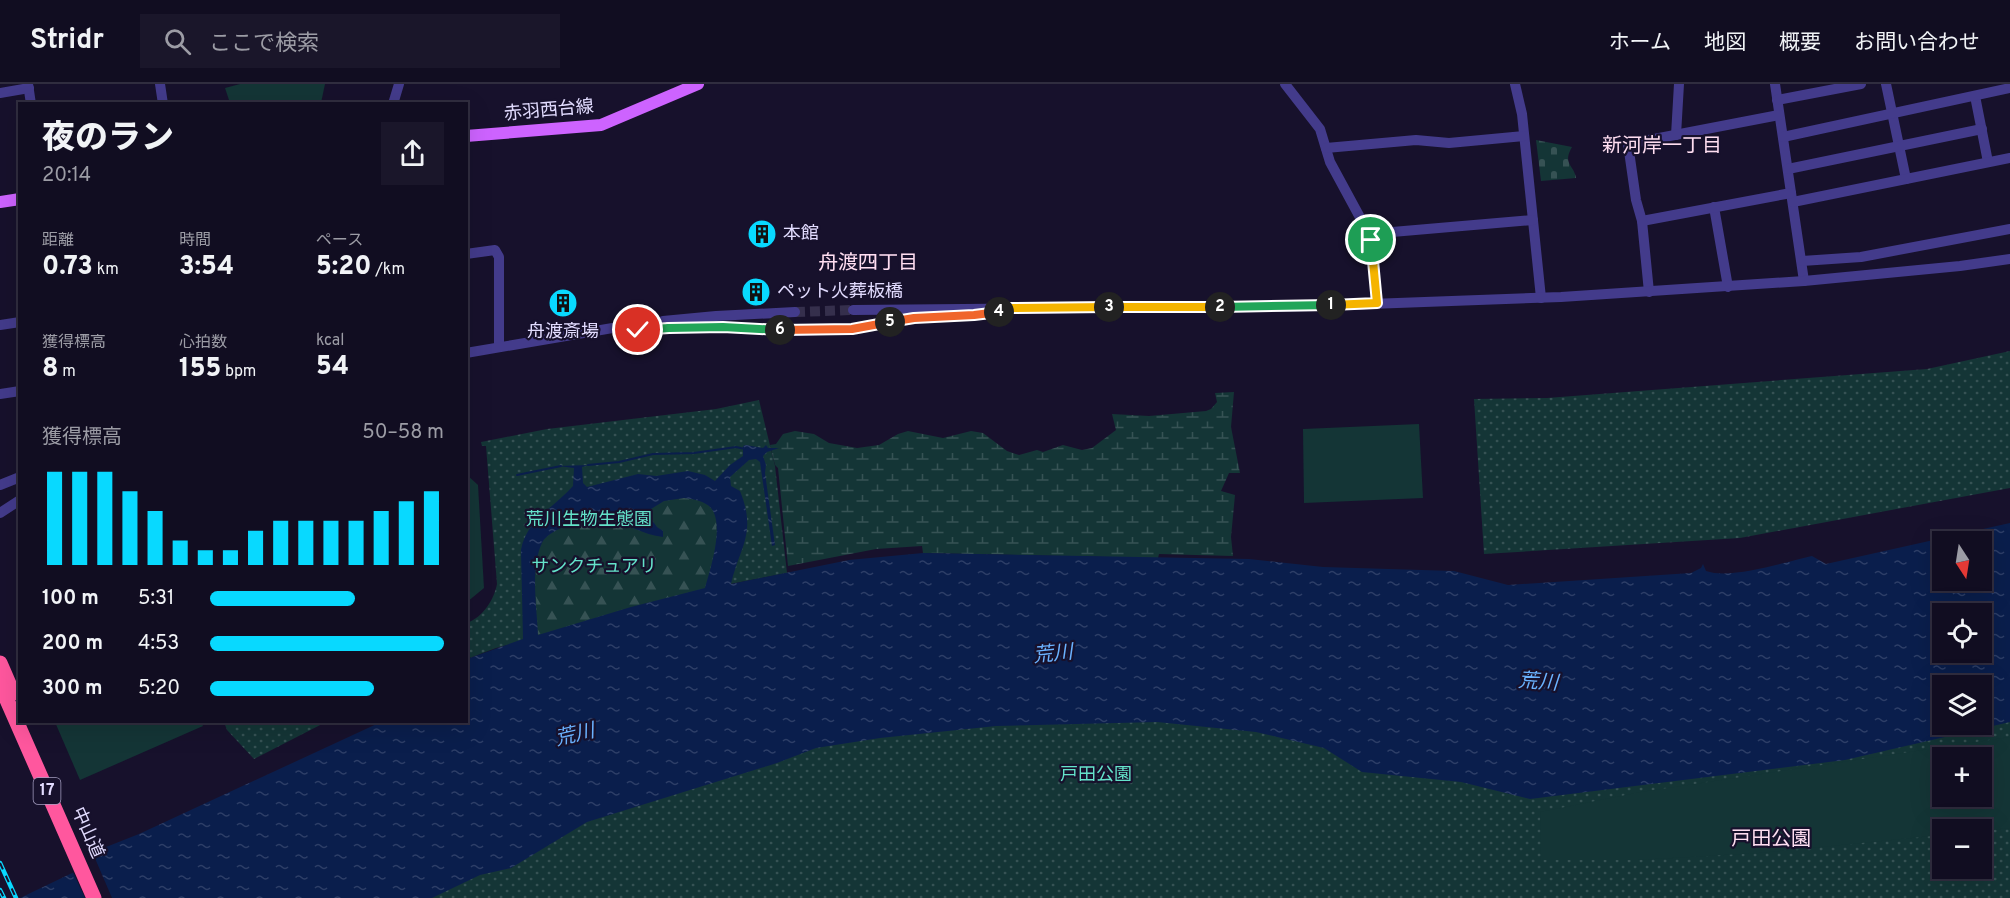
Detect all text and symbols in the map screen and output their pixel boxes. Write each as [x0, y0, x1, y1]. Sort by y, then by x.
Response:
search box [140, 14, 560, 68]
text: Stridr [30, 23, 104, 59]
icon: search [161, 25, 194, 58]
text: ホーム [1609, 30, 1671, 57]
text: 地図 [1704, 30, 1746, 57]
text: 概要 [1779, 30, 1821, 57]
text: お問い合わせ [1854, 30, 1980, 57]
text: ここで検索 [209, 31, 319, 58]
street label: 赤羽西台線 [503, 96, 595, 126]
text: 夜のラン [42, 119, 174, 161]
button: share [381, 122, 444, 185]
district label: 新河岸一丁目 [1602, 134, 1722, 160]
text: 20:14 [42, 163, 91, 189]
pin [1345, 214, 1396, 265]
building icon: 本館 [746, 218, 778, 250]
place label: 本館 [783, 223, 819, 246]
icon: arrive [1354, 223, 1387, 256]
text: 距離 [42, 231, 74, 251]
text: 時間 [179, 231, 211, 251]
text: ペース [316, 231, 363, 251]
text: 0.73 [42, 251, 93, 284]
text: 3:54 [179, 251, 234, 284]
text: 5:20 [316, 251, 371, 284]
district label: 舟渡四丁目 [818, 251, 918, 277]
text: km [93, 260, 119, 280]
text: /km [371, 260, 405, 280]
building icon: ペット火葬板橋 [740, 276, 772, 308]
place label: ペット火葬板橋 [777, 281, 903, 304]
building icon: 舟渡斎場 [547, 287, 579, 319]
pin: 1 [1316, 290, 1346, 320]
pin: 3 [1094, 292, 1124, 322]
pin: 2 [1205, 292, 1235, 322]
text: 1 [1328, 295, 1334, 315]
pin: 4 [984, 297, 1014, 327]
text: 3 [1104, 297, 1114, 317]
text: 2 [1215, 297, 1225, 317]
text: 4 [994, 302, 1004, 322]
pin [612, 304, 663, 355]
pin: 5 [875, 307, 905, 337]
text: 5 [885, 312, 895, 332]
icon: check [621, 313, 654, 346]
pin: 6 [765, 315, 795, 345]
text: 6 [775, 320, 785, 340]
place label: 舟渡斎場 [527, 321, 599, 344]
text: kcal [316, 331, 344, 351]
text: 獲得標高 [42, 333, 106, 353]
text: 心拍数 [179, 333, 227, 353]
text: 54 [316, 351, 349, 384]
text: 8 [42, 353, 59, 386]
text: 155 [179, 353, 221, 386]
text: m [59, 362, 76, 382]
text: bpm [221, 362, 256, 382]
text: 50–58 m [362, 420, 444, 446]
text: 獲得標高 [42, 425, 122, 451]
park label: 荒川生物生態園 [526, 509, 652, 532]
north arrow [1932, 531, 1992, 591]
map controls [1932, 531, 1992, 879]
park label: サンクチュアリ [531, 556, 657, 579]
text: 100 m [42, 586, 99, 612]
text: 5:31 [138, 586, 174, 612]
button: locate [1932, 603, 1992, 663]
text: 200 m [42, 631, 103, 657]
text: 4:53 [138, 631, 179, 657]
water label: 荒川 [1032, 640, 1076, 670]
water label: 荒川 [1517, 669, 1561, 698]
button: layers [1932, 675, 1992, 735]
text: 300 m [42, 676, 103, 702]
text: 5:20 [138, 676, 180, 702]
water label: 荒川 [553, 718, 599, 753]
button: + [1932, 747, 1992, 807]
park label: 戸田公園 [1060, 764, 1132, 787]
road number: 17 [34, 778, 60, 804]
street label: 中山道 [66, 804, 108, 862]
button: − [1932, 819, 1992, 879]
district label: 戸田公園 [1731, 827, 1811, 853]

